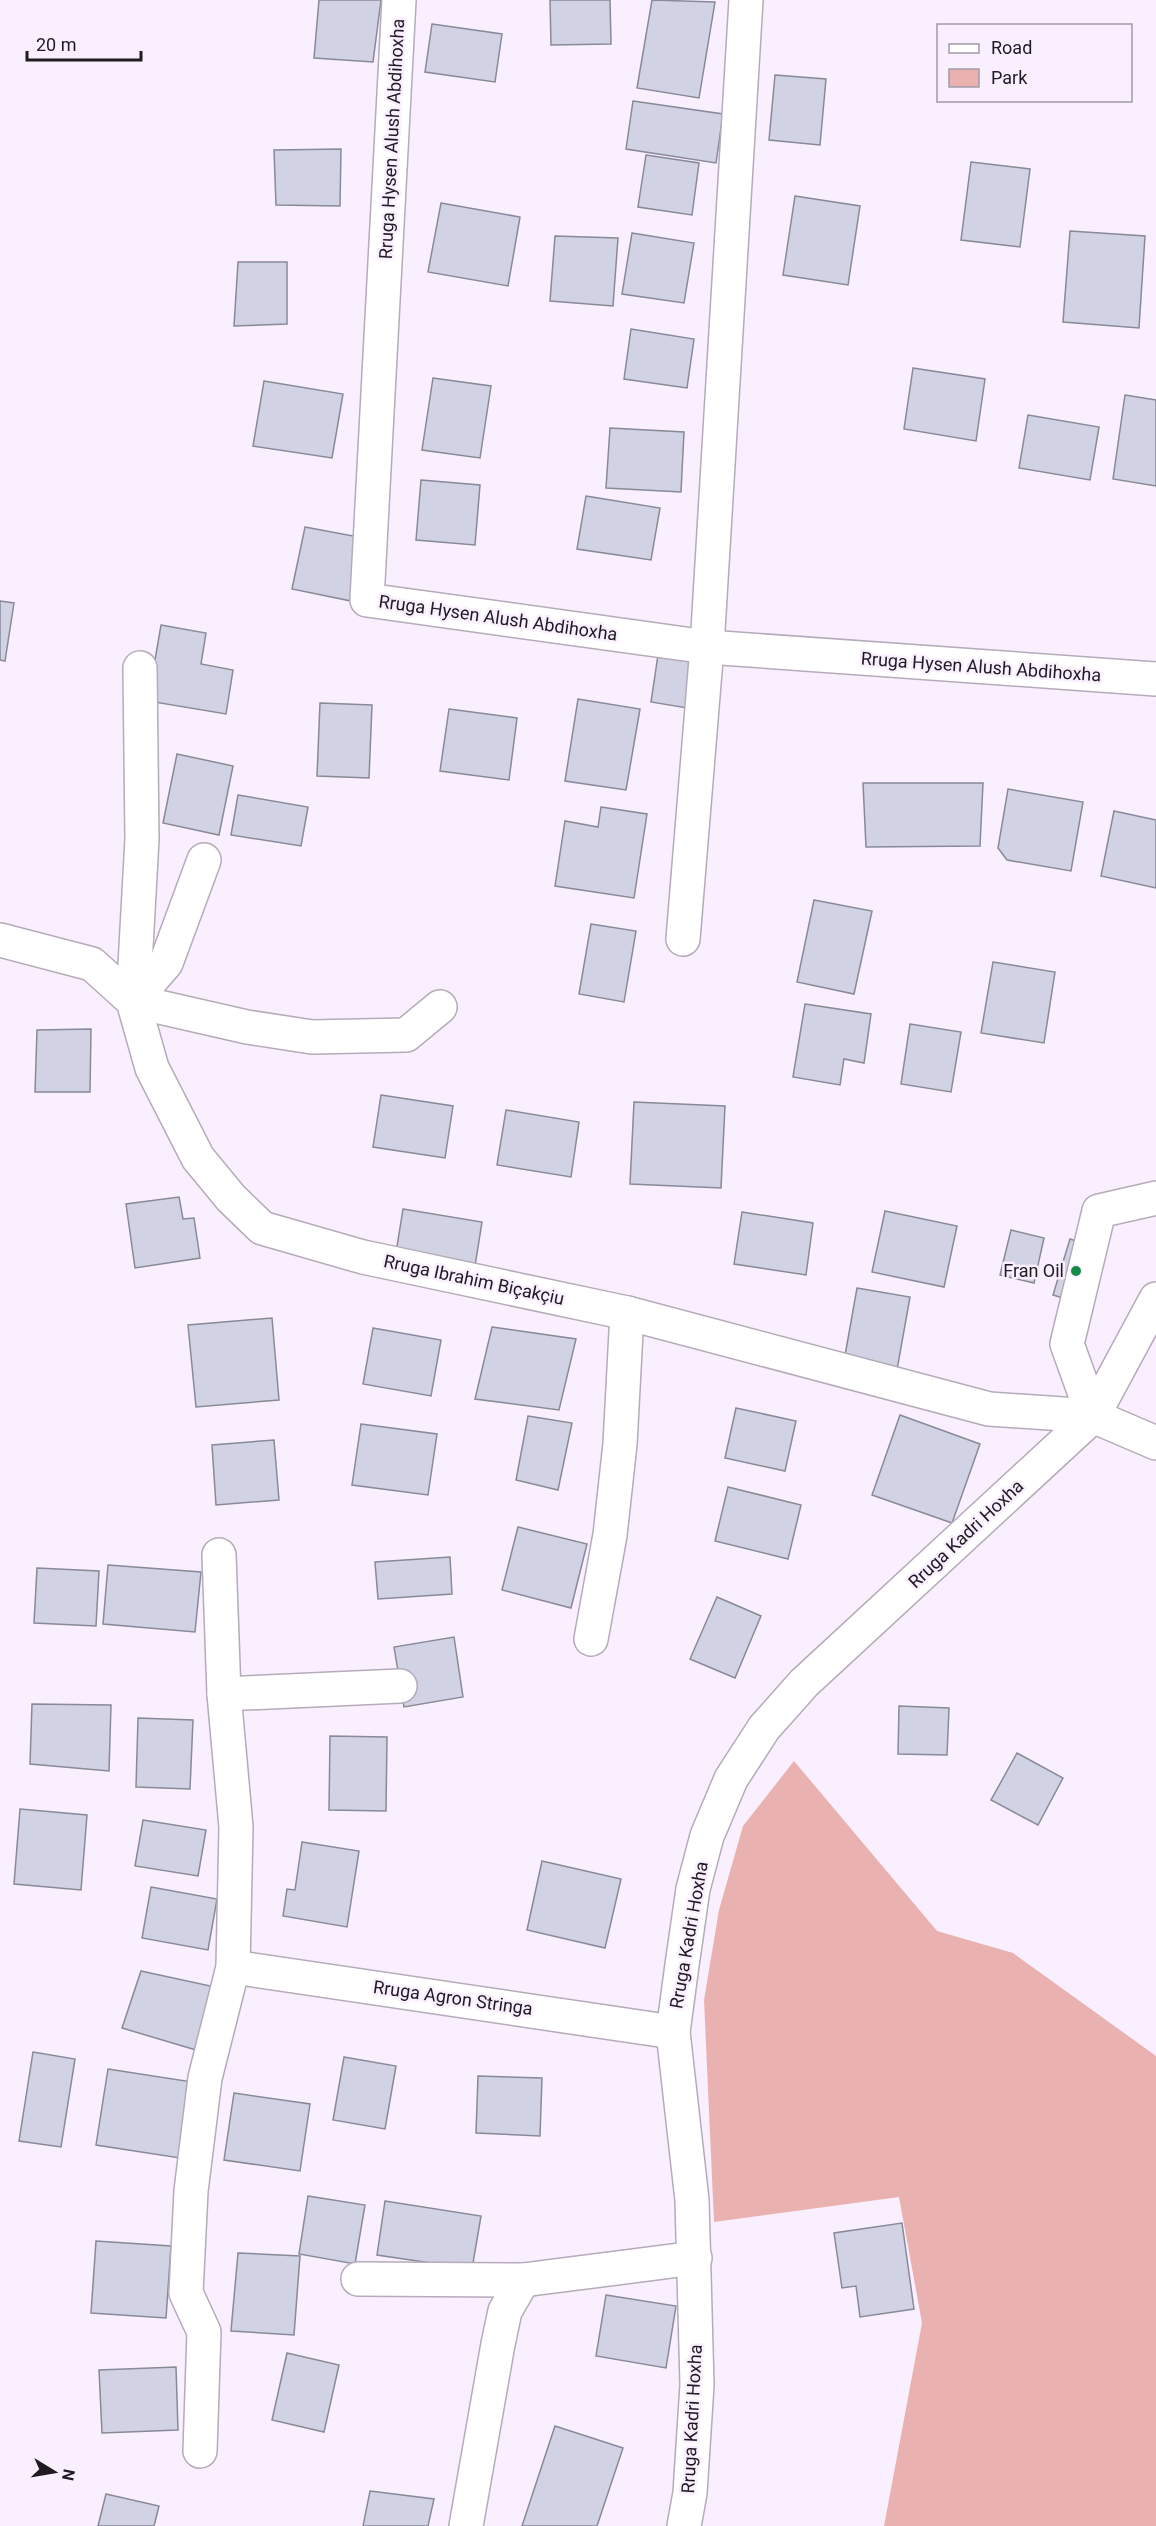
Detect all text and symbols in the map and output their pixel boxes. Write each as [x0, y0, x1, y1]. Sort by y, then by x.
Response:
street label: Rruga Hysen Alush Abdihoxha [375, 18, 408, 260]
scale bar [27, 24, 141, 62]
legend [937, 24, 1132, 102]
text: 20 m [36, 34, 76, 55]
text: Road [991, 37, 1032, 58]
text: Park [991, 67, 1028, 88]
street label: Rruga Hysen Alush Abdihoxha [377, 590, 619, 645]
street label: Rruga Hysen Alush Abdihoxha [860, 648, 1102, 685]
street label: Rruga Ibrahim Biçakçiu [382, 1250, 566, 1309]
place label: Fran Oil [1003, 1260, 1064, 1281]
marker: Fran Oil [1069, 1264, 1083, 1278]
street label: Rruga Kadri Hoxha [904, 1475, 1027, 1592]
street label: Rruga Kadri Hoxha [665, 1860, 712, 2010]
street label: Rruga Agron Stringa [372, 1976, 534, 2019]
street label: Rruga Kadri Hoxha [677, 2344, 706, 2494]
north arrow [24, 2442, 84, 2502]
text: N [58, 2467, 79, 2482]

